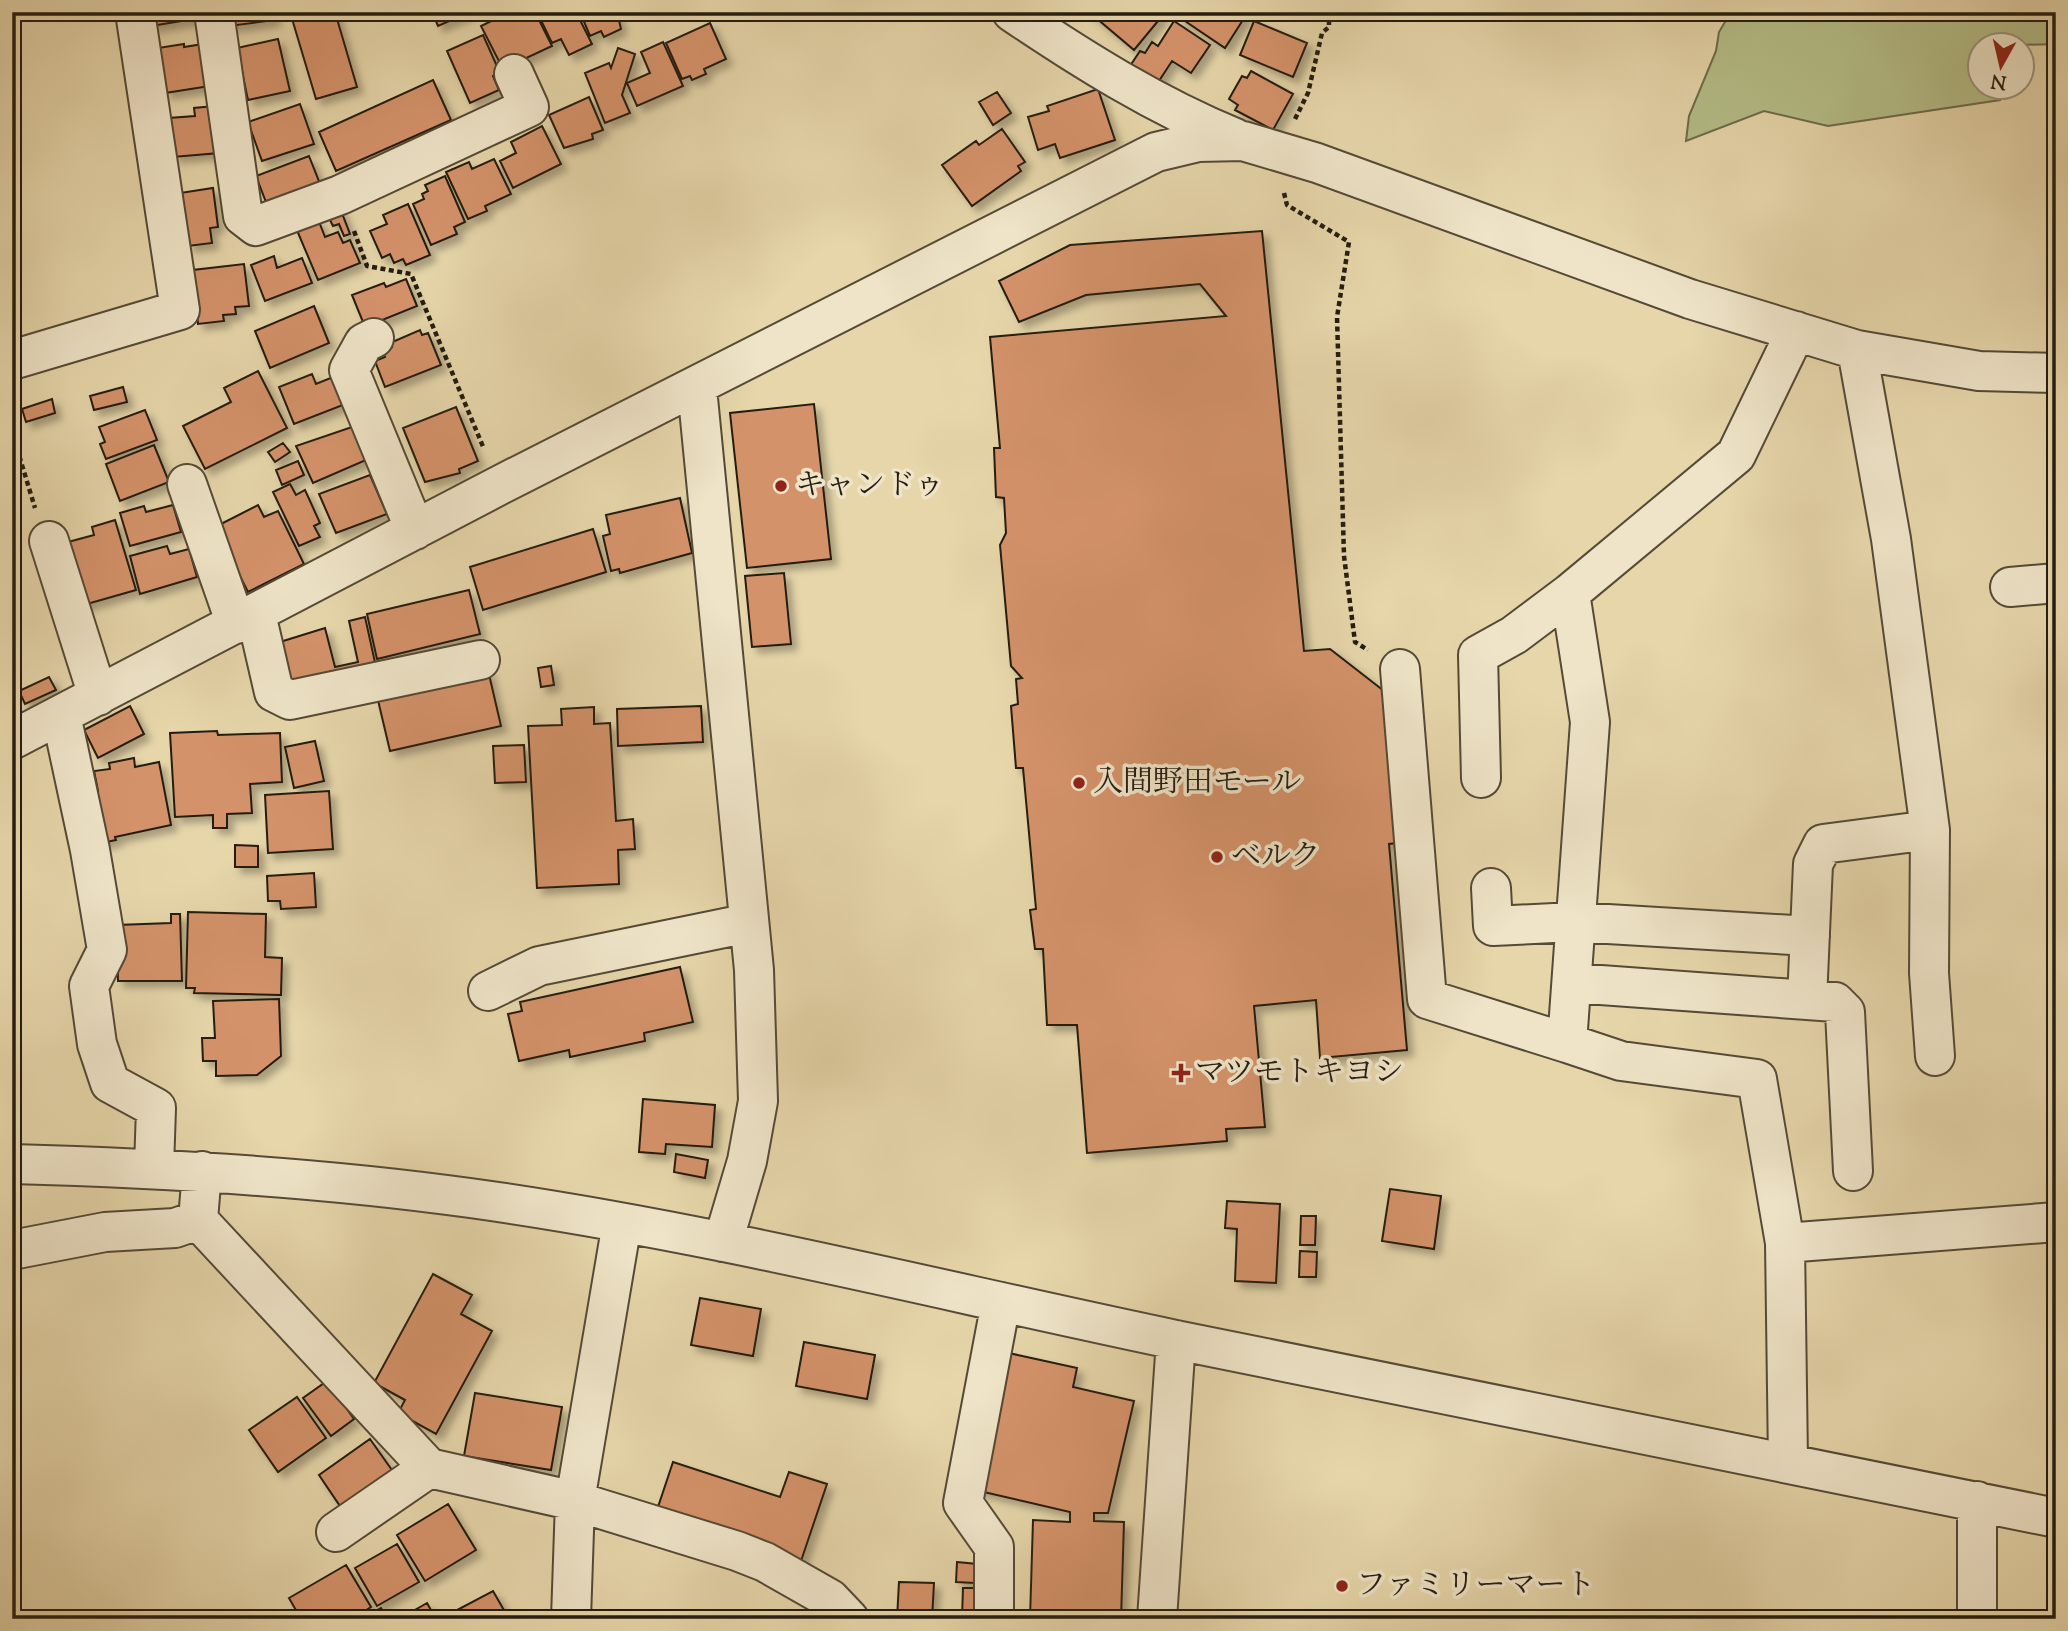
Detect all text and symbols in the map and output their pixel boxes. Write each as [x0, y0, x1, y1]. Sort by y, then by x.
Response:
north arrow [1966, 32, 2036, 102]
text: N [1990, 66, 2008, 95]
place label: キャンドゥ [795, 465, 944, 508]
marker: キャンドゥ [773, 478, 789, 494]
place label: 入間野田モール [1093, 762, 1301, 805]
marker: 入間野田モール [1071, 775, 1087, 791]
place label: ベルク [1231, 836, 1320, 879]
marker: ベルク [1209, 849, 1225, 865]
place label: マツモトキヨシ [1195, 1052, 1404, 1095]
marker: マツモトキヨシ [1173, 1065, 1189, 1081]
place label: ファミリーマート [1356, 1565, 1595, 1608]
marker: ファミリーマート [1334, 1578, 1350, 1594]

